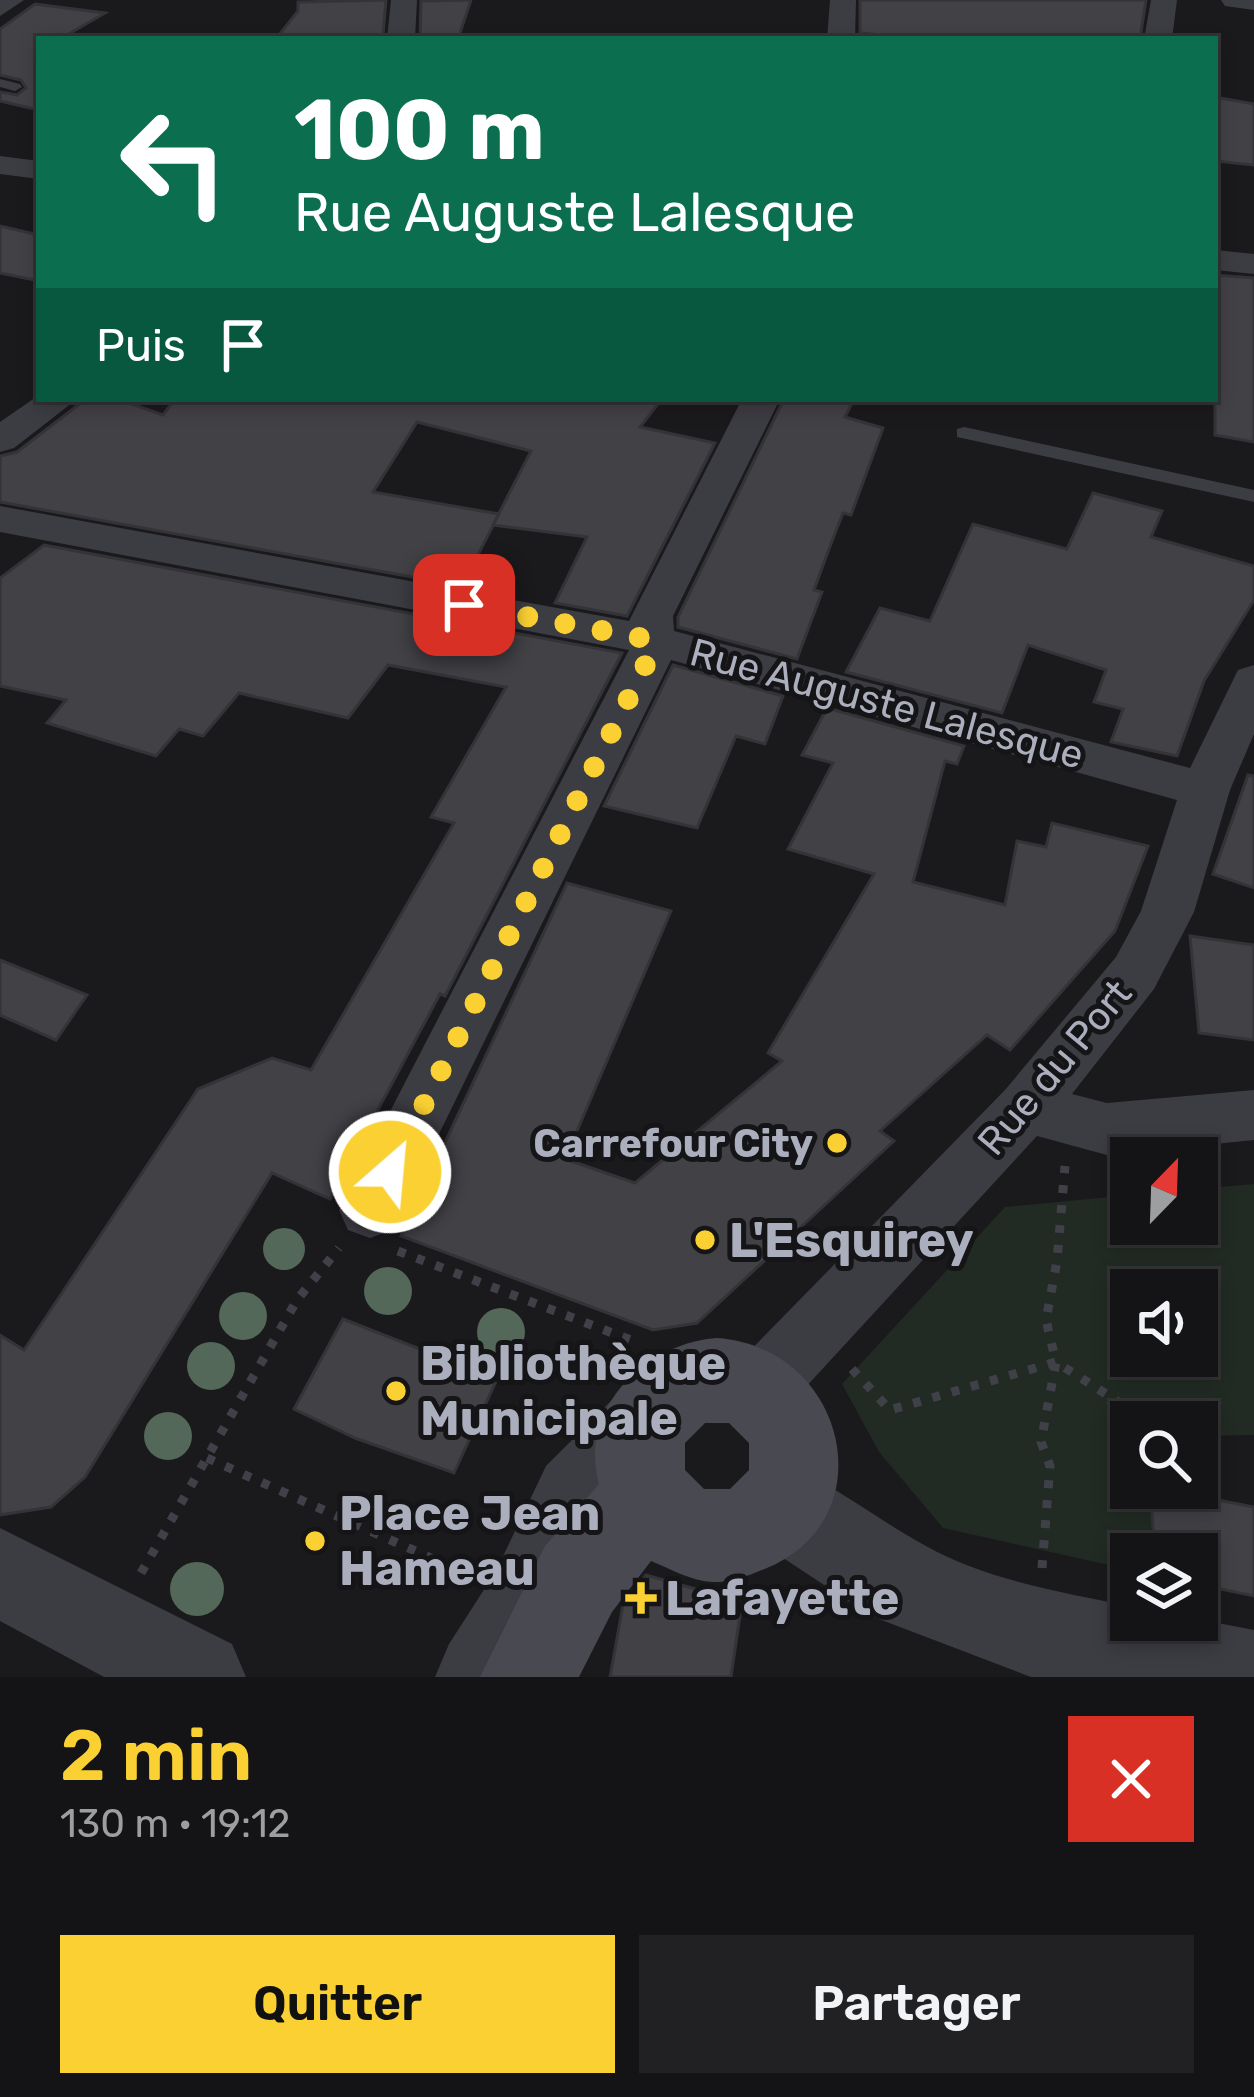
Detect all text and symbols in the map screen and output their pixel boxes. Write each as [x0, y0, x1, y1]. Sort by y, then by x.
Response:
text: 100 m [294, 80, 545, 180]
icon: left [96, 84, 252, 240]
text: Rue Auguste Lalesque [294, 181, 855, 245]
icon: arrive [210, 312, 276, 378]
text: Puis [96, 319, 186, 372]
pin [413, 554, 515, 656]
icon: arrive [431, 572, 497, 638]
street label: Rue Auguste Lalesque [685, 629, 1088, 779]
street label: Rue du Port [968, 971, 1141, 1164]
position arrow [327, 1109, 453, 1235]
place label: Carrefour City [533, 1121, 813, 1167]
marker: Carrefour City [824, 1130, 850, 1156]
north arrow [1110, 1137, 1218, 1245]
map controls [1110, 1137, 1218, 1641]
place label: L'Esquirey [729, 1212, 974, 1269]
marker: L'Esquirey [692, 1227, 718, 1253]
button: sound [1110, 1269, 1218, 1377]
place label: Bibliothèque Municipale [420, 1335, 726, 1447]
marker: Bibliothèque Municipale [383, 1378, 409, 1404]
button: search [1110, 1401, 1218, 1509]
place label: Place Jean Hameau [339, 1485, 600, 1597]
marker: Place Jean Hameau [302, 1528, 328, 1554]
button: layers [1110, 1533, 1218, 1641]
place label: Lafayette [665, 1570, 900, 1627]
marker: Lafayette [628, 1585, 654, 1611]
text: 2 min [60, 1713, 252, 1798]
button: close [1068, 1716, 1194, 1842]
text: 130 m · 19:12 [60, 1801, 291, 1847]
button: Quitter [60, 1935, 615, 2073]
button: Partager [639, 1935, 1194, 2073]

